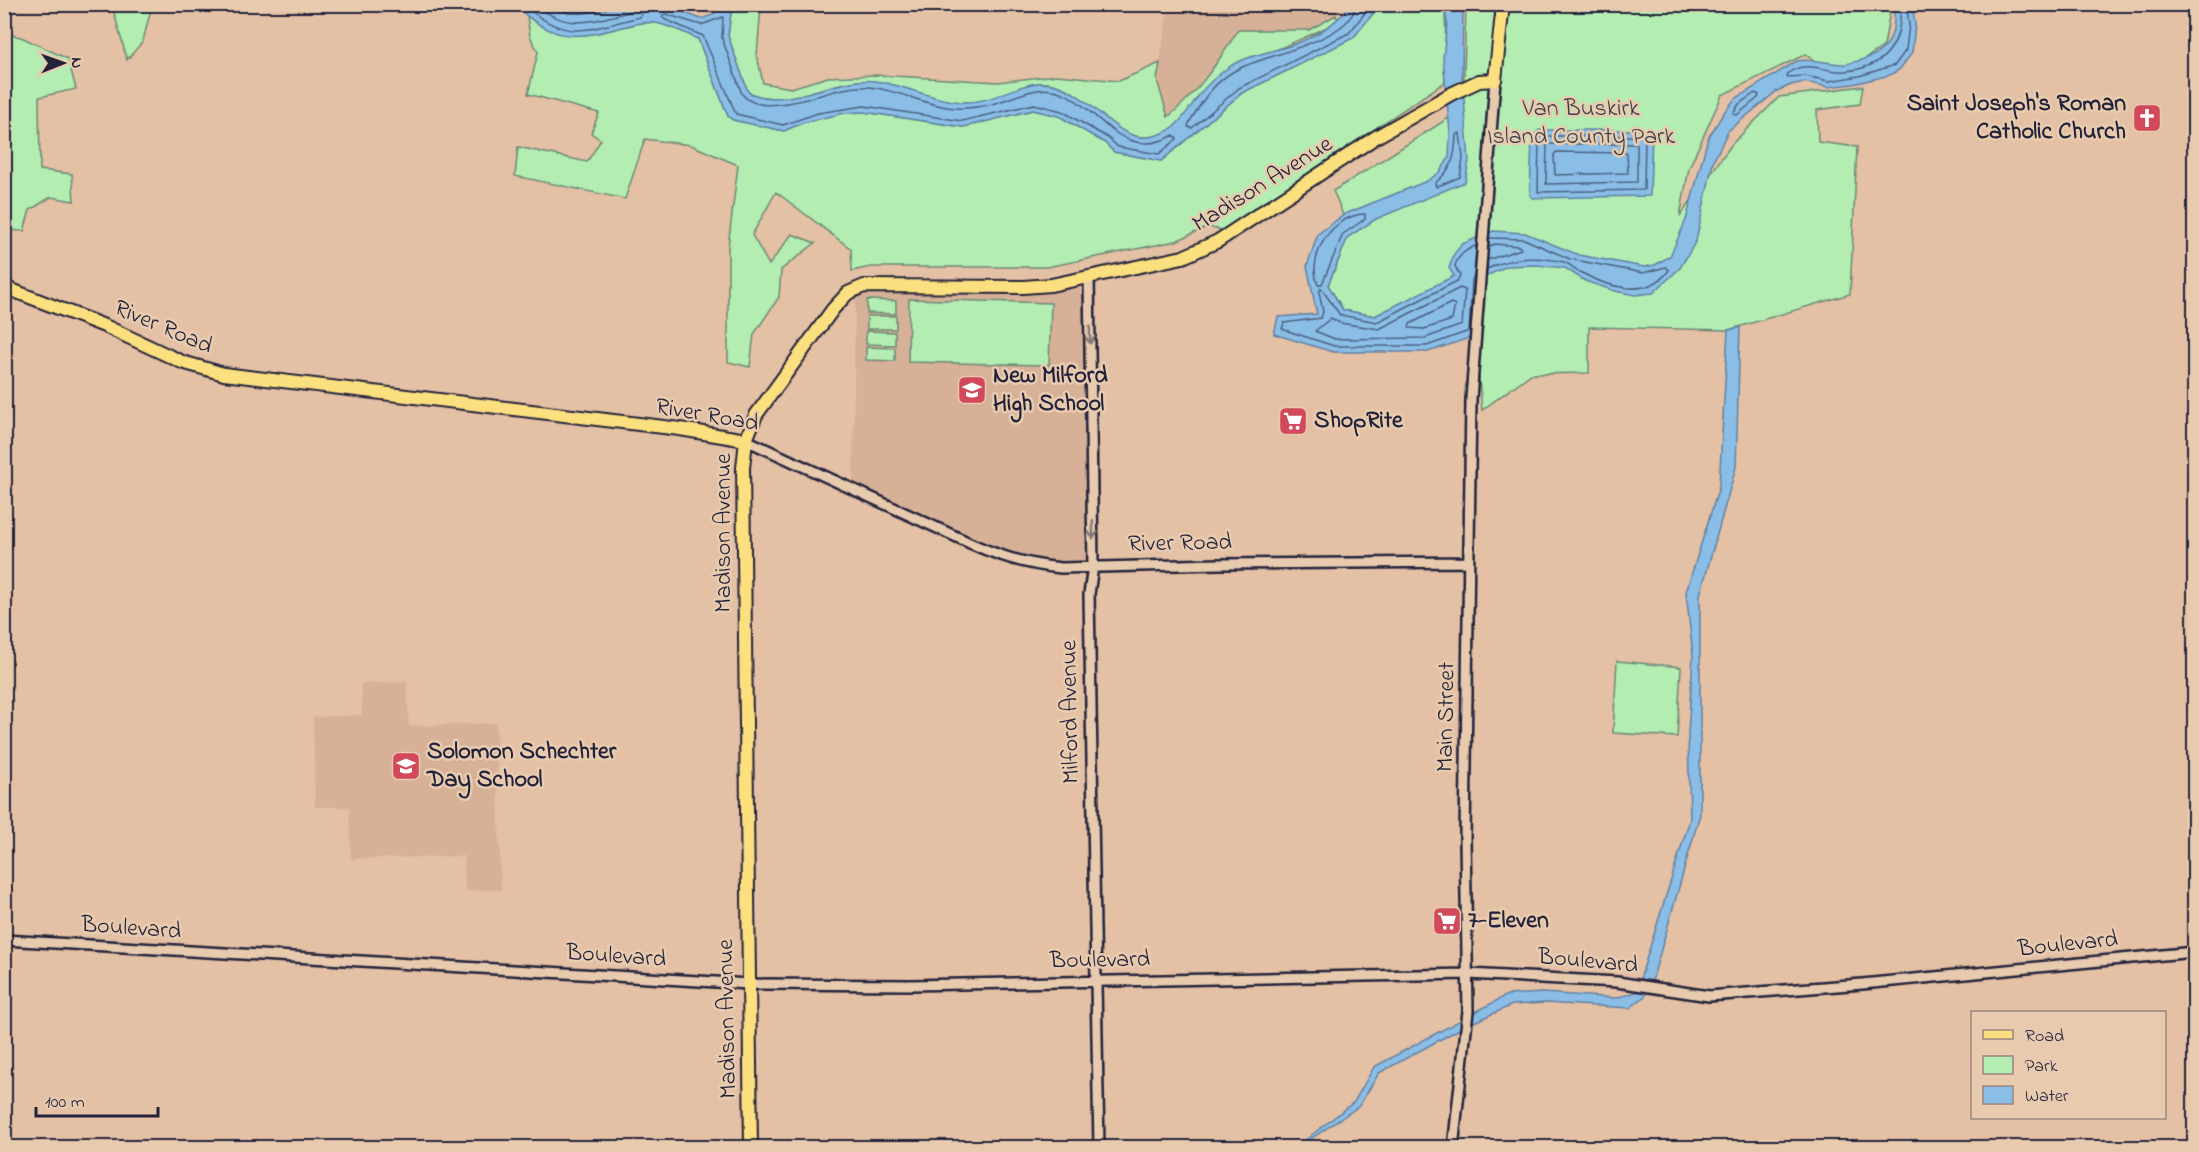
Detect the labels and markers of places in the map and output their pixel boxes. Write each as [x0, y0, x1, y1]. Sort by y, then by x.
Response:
place label: Saint Joseph's Roman Catholic Church [1907, 87, 2126, 150]
church icon: Saint Joseph's Roman Catholic Church [2131, 102, 2163, 134]
place label: New Milford High School [993, 359, 1108, 423]
school or university icon: New Milford High School [956, 374, 988, 406]
place label: ShopRite [1314, 404, 1404, 439]
supermarket icon: ShopRite [1277, 405, 1309, 437]
place label: Solomon Schechter Day School [426, 735, 617, 799]
school or university icon: Solomon Schechter Day School [390, 750, 422, 782]
place label: 7-Eleven [1468, 904, 1549, 939]
supermarket icon: 7-Eleven [1431, 905, 1463, 937]

